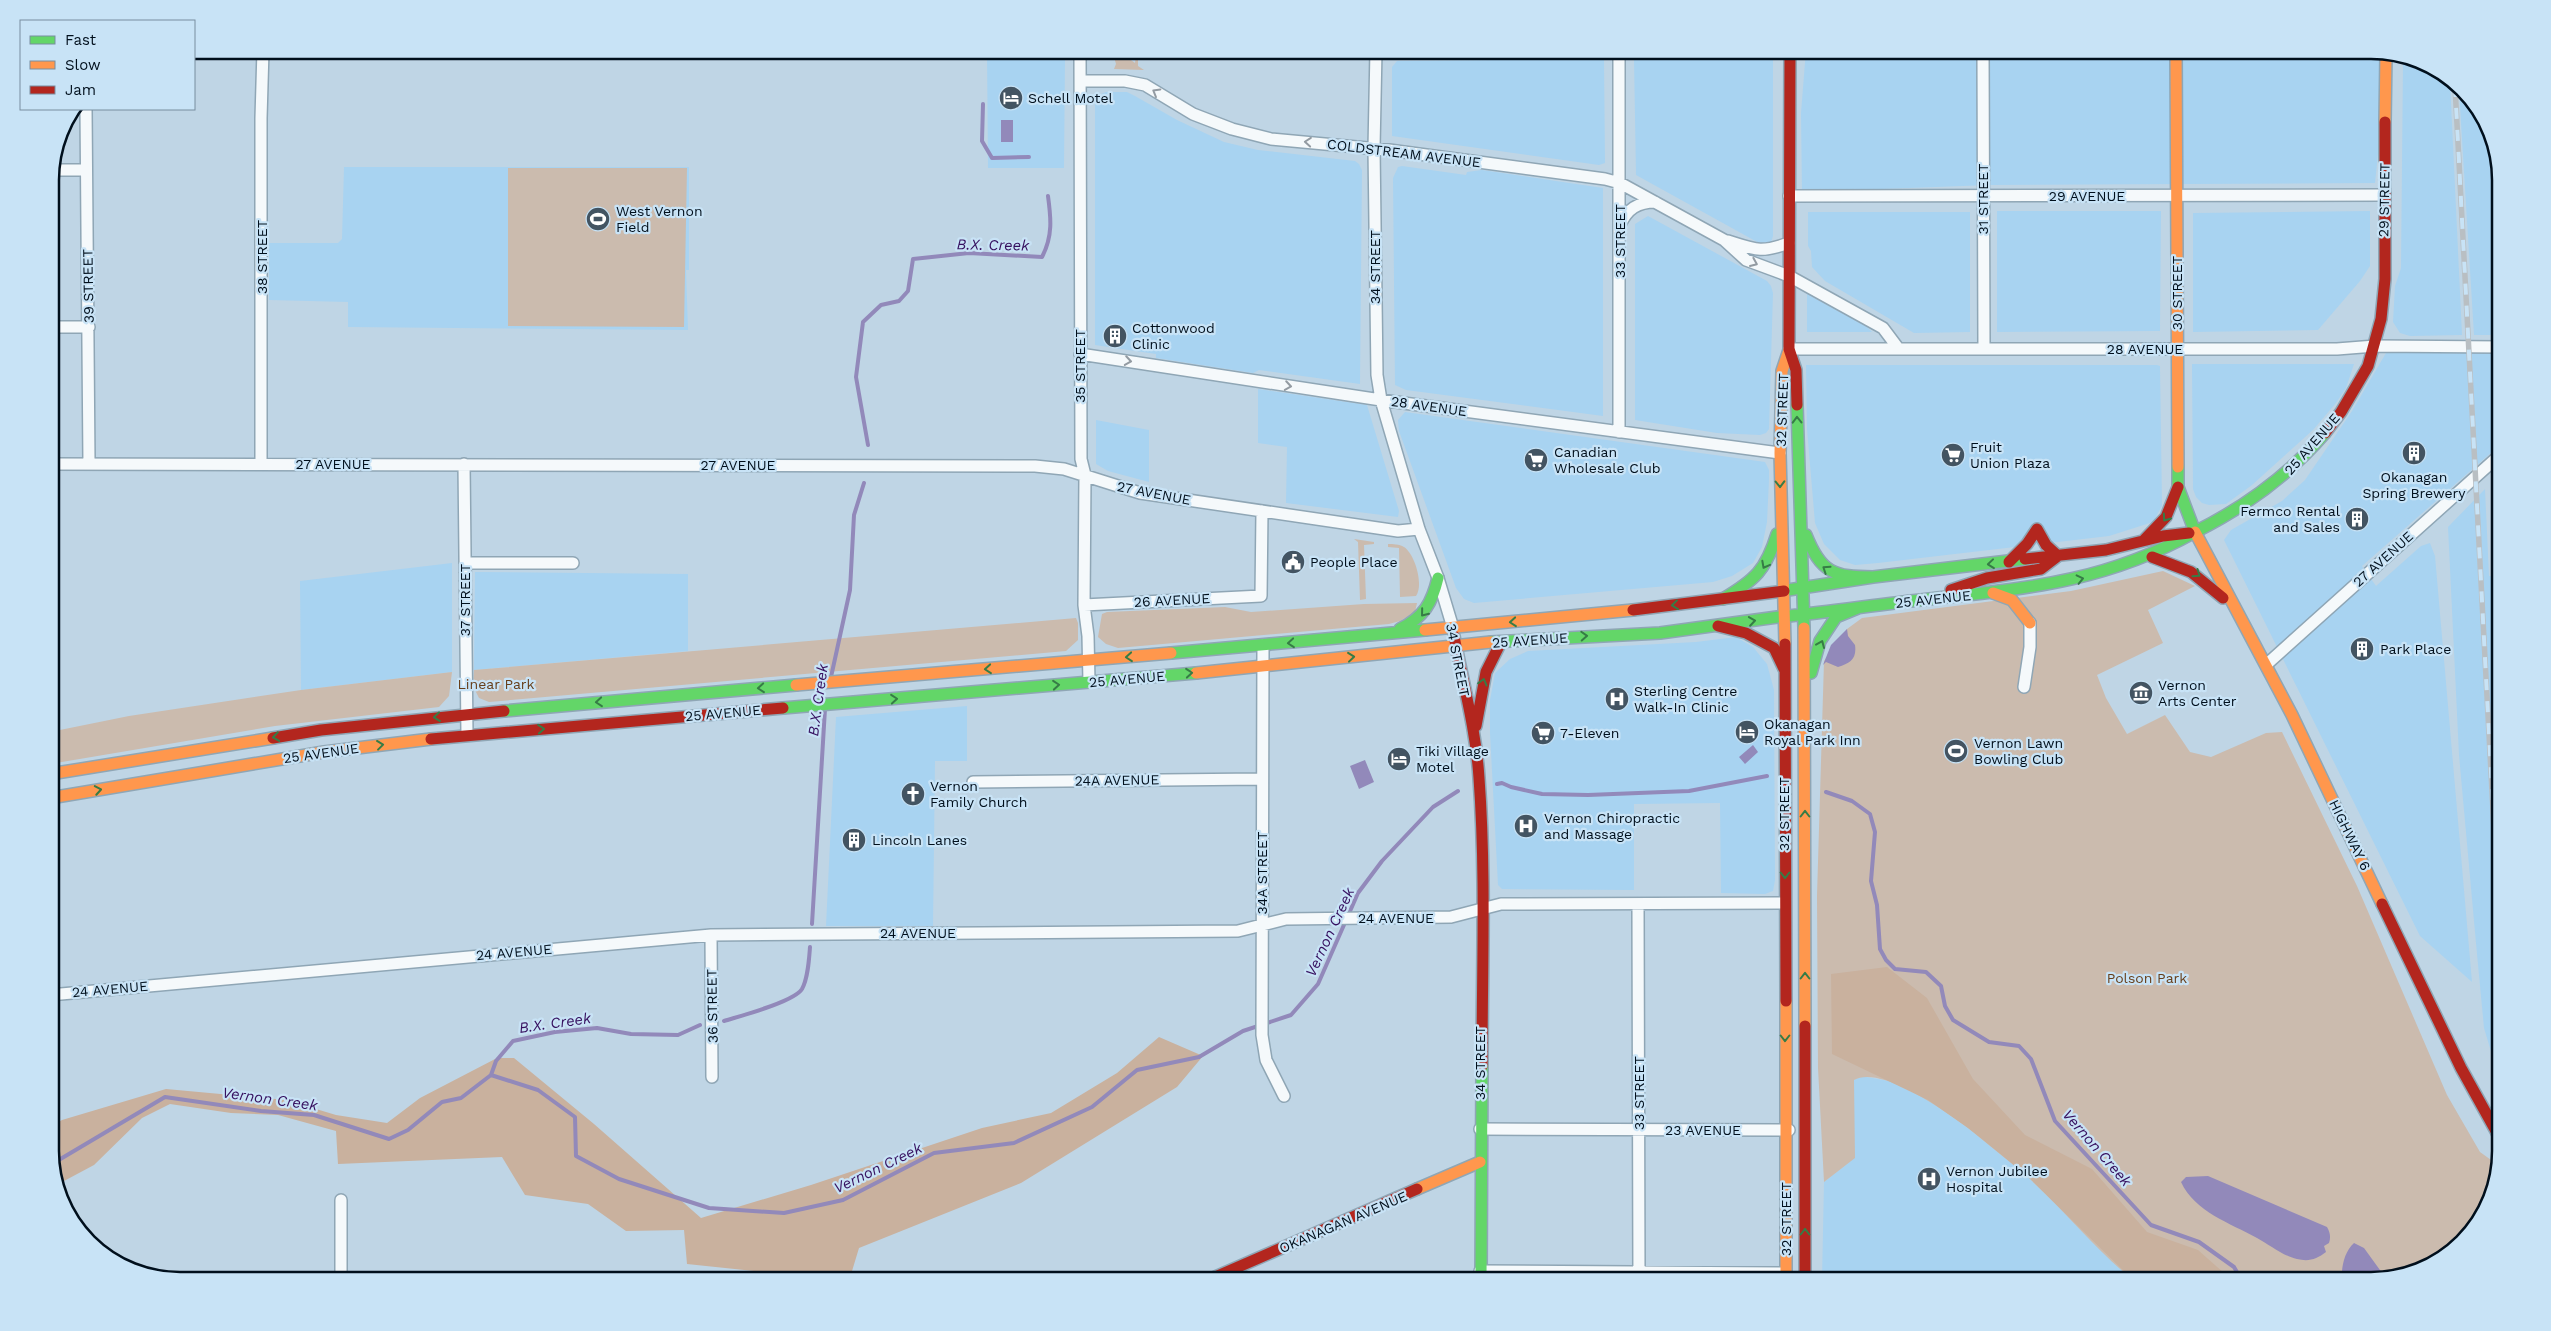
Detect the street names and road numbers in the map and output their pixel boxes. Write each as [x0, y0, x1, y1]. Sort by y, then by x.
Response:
street label: COLDSTREAM AVENUE [1326, 136, 1482, 170]
street label: 29 STREET [2375, 162, 2393, 237]
street label: 31 STREET [1975, 163, 1991, 235]
street label: 29 AVENUE [2049, 188, 2125, 204]
street label: 33 STREET [1612, 204, 1628, 278]
street label: 38 STREET [254, 219, 270, 294]
street label: 34 STREET [1367, 229, 1383, 304]
street label: 39 STREET [79, 248, 97, 323]
street label: 30 STREET [2169, 255, 2185, 330]
street label: 35 STREET [1072, 329, 1088, 403]
street label: 28 AVENUE [2107, 341, 2183, 357]
street label: 32 STREET [1773, 372, 1791, 447]
street label: 28 AVENUE [1390, 393, 1468, 419]
street label: 25 AVENUE [2281, 410, 2343, 478]
street label: 27 AVENUE [295, 456, 371, 472]
street label: 27 AVENUE [700, 457, 776, 473]
street label: 27 AVENUE [1116, 478, 1192, 508]
street label: 27 AVENUE [2350, 528, 2416, 590]
street label: 37 STREET [457, 563, 473, 636]
street label: 25 AVENUE [1894, 587, 1972, 611]
street label: 26 AVENUE [1133, 590, 1211, 610]
street label: 34 STREET [1443, 622, 1473, 698]
street label: 25 AVENUE [1492, 629, 1569, 651]
street label: 25 AVENUE [1088, 668, 1166, 690]
street label: 25 AVENUE [684, 702, 762, 724]
street label: 25 AVENUE [282, 740, 360, 766]
street label: 24A AVENUE [1075, 771, 1160, 789]
street label: 32 STREET [1776, 777, 1792, 851]
street label: HIGHWAY 6 [2326, 797, 2374, 873]
street label: 34A STREET [1254, 831, 1270, 914]
street label: 24 AVENUE [1358, 910, 1434, 926]
street label: 24 AVENUE [880, 925, 956, 941]
street label: 24 AVENUE [475, 941, 553, 963]
street label: 36 STREET [703, 968, 721, 1043]
street label: 24 AVENUE [71, 978, 149, 1000]
street label: 34 STREET [1472, 1025, 1488, 1100]
street label: 33 STREET [1631, 1056, 1647, 1130]
street label: 23 AVENUE [1665, 1122, 1741, 1138]
street label: 32 STREET [1778, 1182, 1794, 1256]
street label: OKANAGAN AVENUE [1277, 1188, 1409, 1256]

